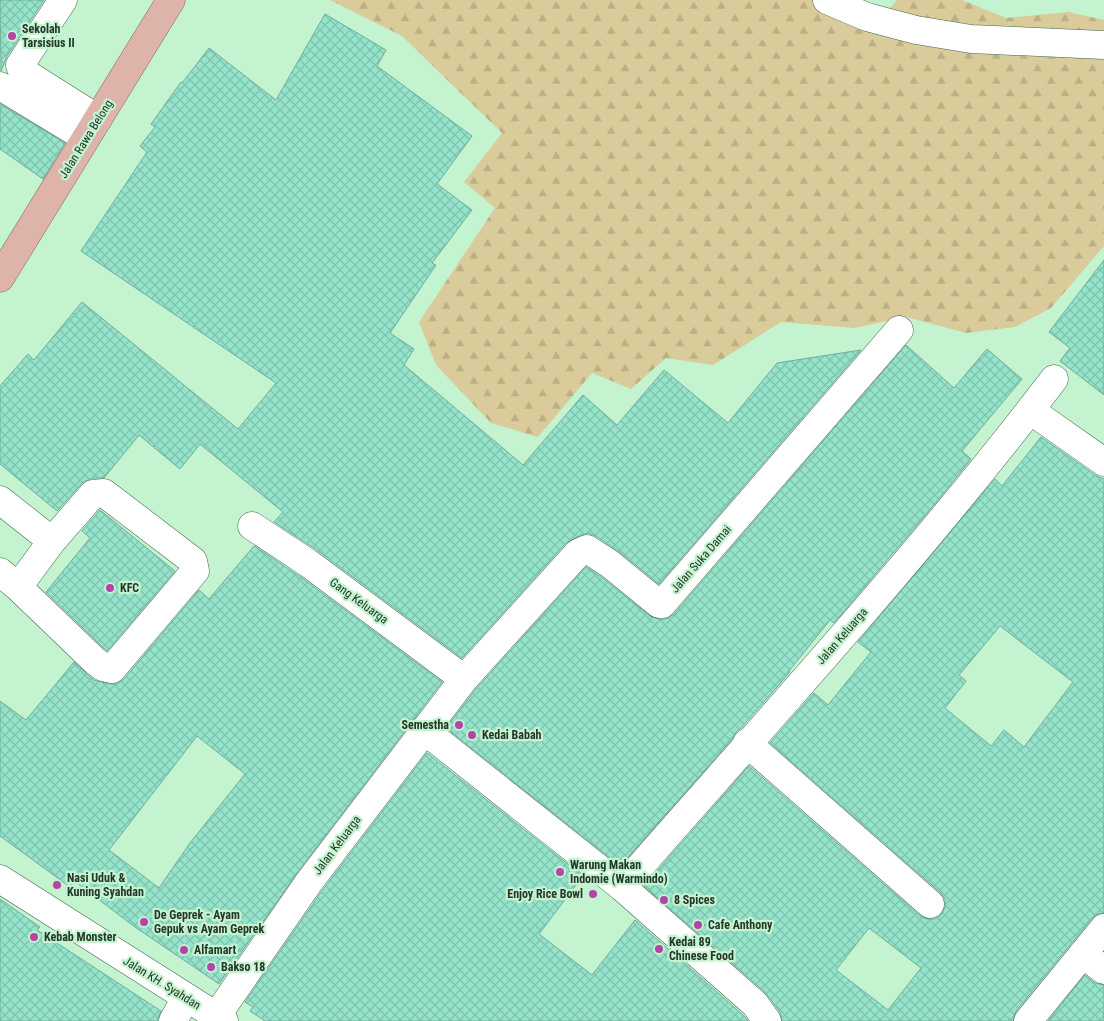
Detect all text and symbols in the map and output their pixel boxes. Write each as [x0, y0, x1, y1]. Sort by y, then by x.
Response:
place label: Sekolah Tarsisius II [22, 22, 75, 50]
marker: Sekolah Tarsisius II [6, 30, 18, 42]
street label: Jalan Rawa Belong [56, 97, 116, 181]
street label: Jalan Suka Damai [668, 522, 734, 596]
street label: Gang Keluarga [327, 575, 391, 627]
place label: KFC [120, 581, 139, 595]
marker: KFC [104, 582, 116, 594]
street label: Jalan Keluarga [814, 605, 870, 667]
place label: Semestha [401, 718, 449, 732]
marker: Semestha [453, 719, 465, 731]
place label: Kedai Babah [482, 728, 542, 742]
marker: Kedai Babah [466, 729, 478, 741]
street label: Jalan Keluarga [310, 813, 364, 877]
place label: Warung Makan Indomie (Warmindo) [570, 858, 668, 886]
marker: Warung Makan Indomie (Warmindo) [554, 866, 566, 878]
place label: Nasi Uduk & Kuning Syahdan [67, 871, 144, 899]
marker: Nasi Uduk & Kuning Syahdan [51, 879, 63, 891]
place label: Enjoy Rice Bowl [507, 887, 583, 901]
marker: Enjoy Rice Bowl [587, 888, 599, 900]
place label: 8 Spices [674, 893, 716, 907]
marker: 8 Spices [658, 894, 670, 906]
place label: De Geprek - Ayam Gepuk vs Ayam Geprek [154, 908, 264, 936]
marker: De Geprek - Ayam Gepuk vs Ayam Geprek [138, 916, 150, 928]
place label: Cafe Anthony [708, 918, 773, 932]
marker: Cafe Anthony [692, 919, 704, 931]
place label: Kebab Monster [44, 930, 116, 944]
marker: Kebab Monster [28, 931, 40, 943]
place label: Kedai 89 Chinese Food [669, 935, 734, 963]
place label: Alfamart [194, 943, 237, 957]
marker: Kedai 89 Chinese Food [653, 943, 665, 955]
marker: Alfamart [178, 944, 190, 956]
street label: Jalan KH. Syahdan [121, 954, 203, 1013]
place label: Bakso 18 [221, 960, 265, 974]
marker: Bakso 18 [205, 961, 217, 973]

